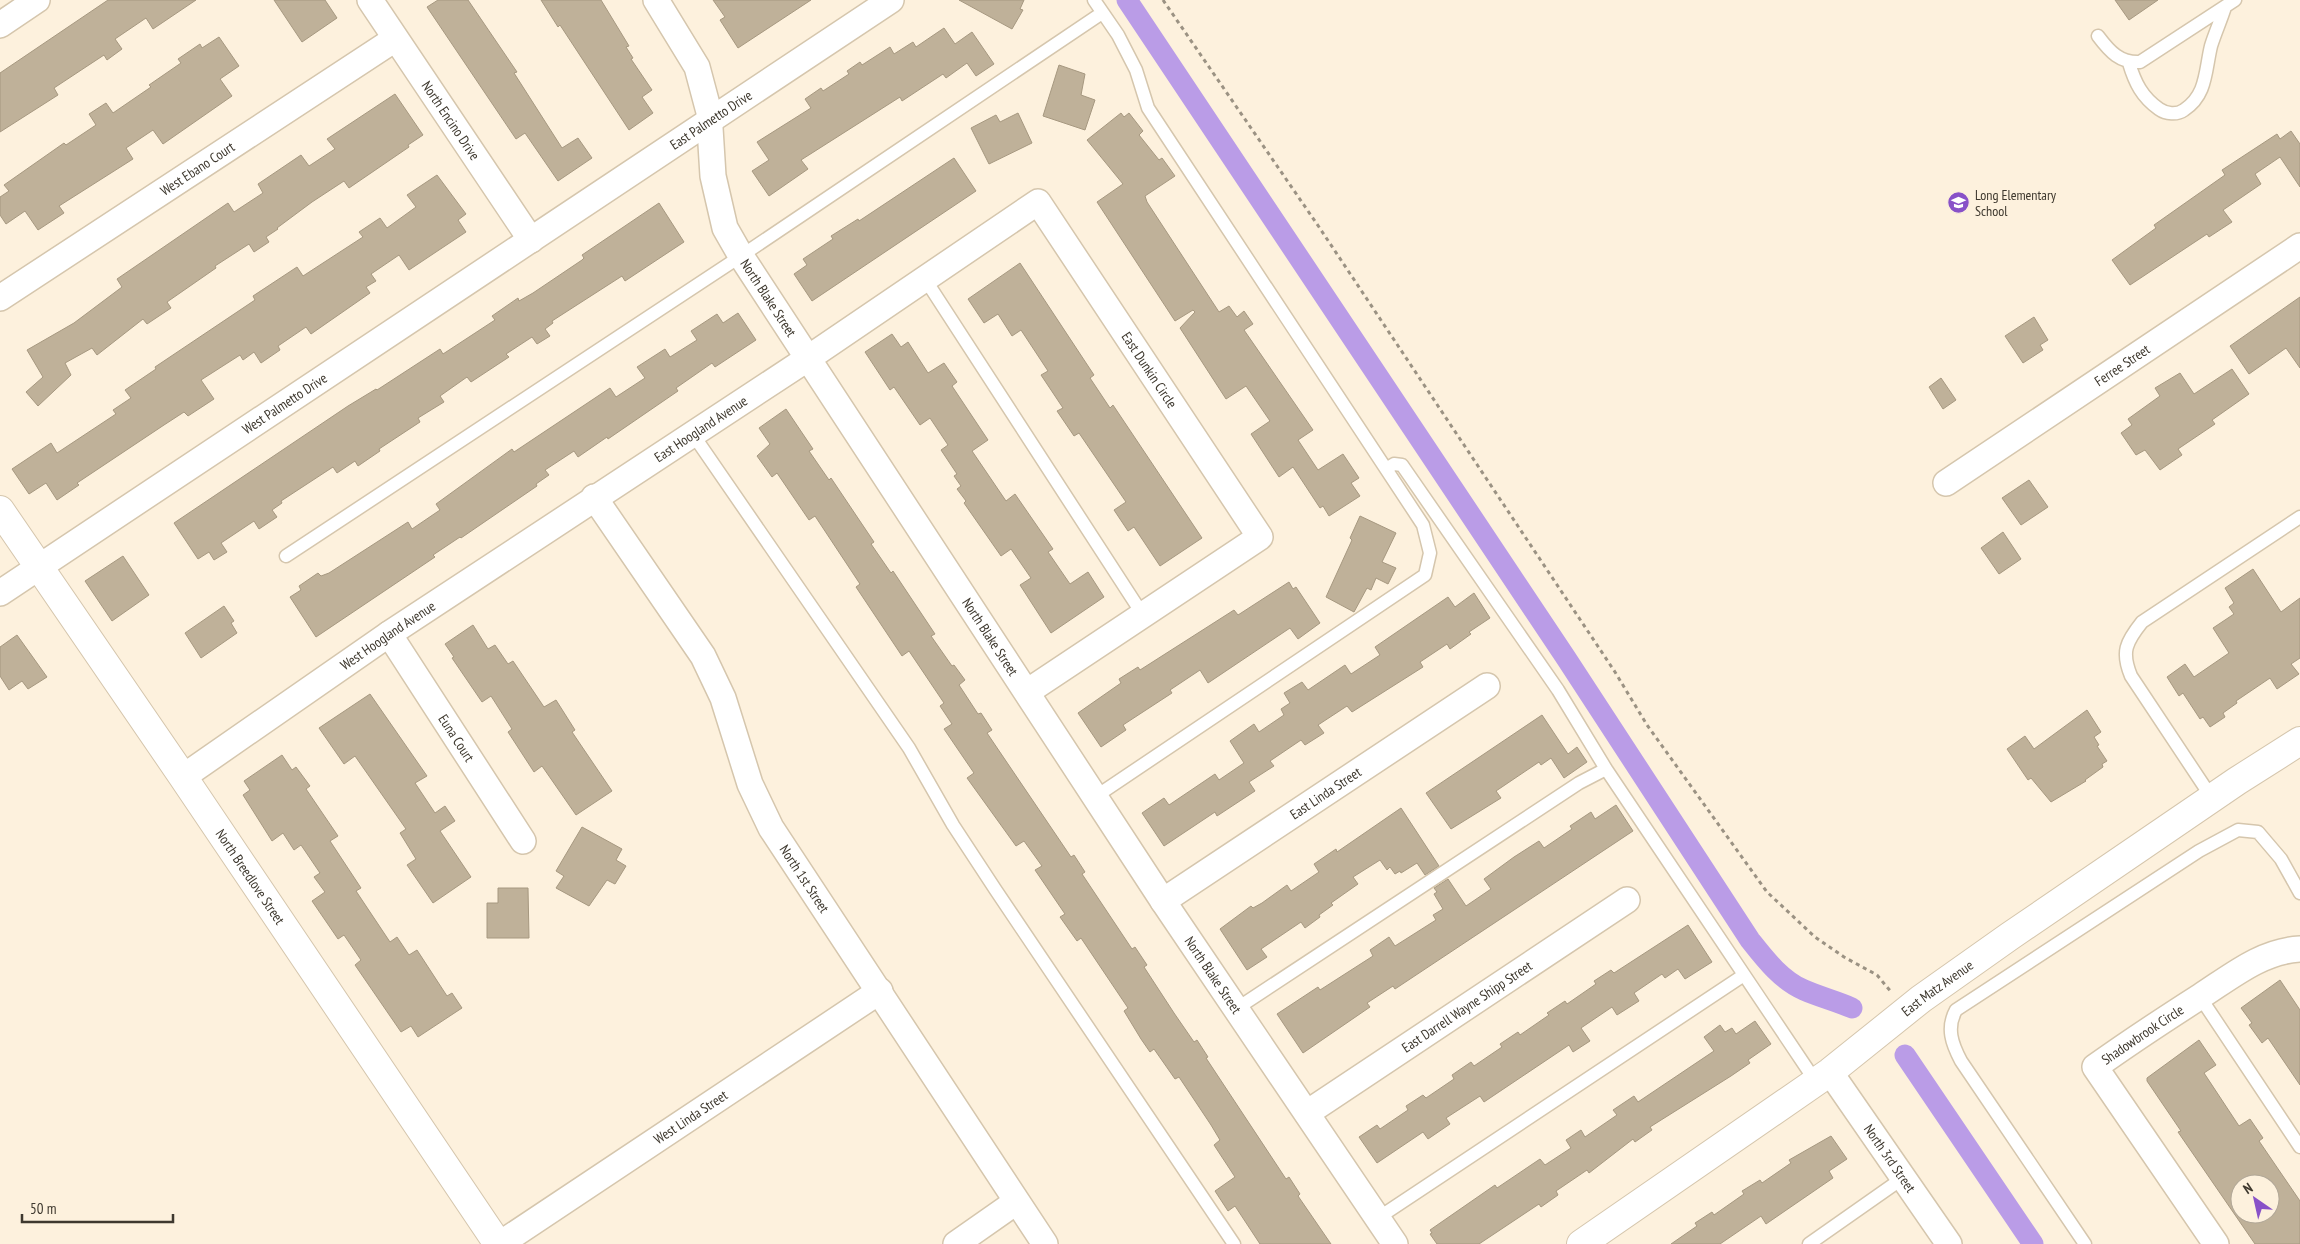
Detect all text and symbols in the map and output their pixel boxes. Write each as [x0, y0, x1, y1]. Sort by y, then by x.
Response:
street label: North Encino Drive [418, 77, 484, 164]
street label: East Palmetto Drive [666, 86, 756, 154]
street label: West Ebano Court [157, 138, 238, 200]
place label: Long Elementary School [1975, 186, 2057, 220]
school or university icon: Long Elementary School [1947, 191, 1971, 215]
street label: North Blake Street [736, 256, 801, 340]
street label: East Dunkin Circle [1118, 328, 1181, 412]
street label: Ferree Street [2091, 340, 2153, 390]
street label: West Palmetto Drive [239, 369, 331, 438]
street label: East Hoogland Avenue [651, 392, 751, 466]
street label: North Blake Street [958, 595, 1022, 679]
street label: West Hoogland Avenue [337, 597, 439, 674]
street label: Euna Court [434, 711, 478, 765]
street label: East Linda Street [1286, 763, 1365, 823]
street label: North Breedlove Street [212, 826, 289, 928]
street label: North 1st Street [776, 841, 833, 916]
street label: North Blake Street [1181, 933, 1246, 1017]
street label: East Matz Avenue [1898, 956, 1977, 1020]
street label: East Darrell Wayne Shipp Street [1398, 957, 1536, 1057]
street label: Shadowbrook Circle [2098, 1000, 2187, 1069]
street label: West Linda Street [650, 1086, 731, 1148]
street label: North 3rd Street [1860, 1121, 1920, 1196]
north arrow [2230, 1174, 2280, 1224]
text: N [2240, 1179, 2256, 1198]
scale bar [22, 1192, 174, 1224]
text: 50 m [30, 1199, 56, 1218]

